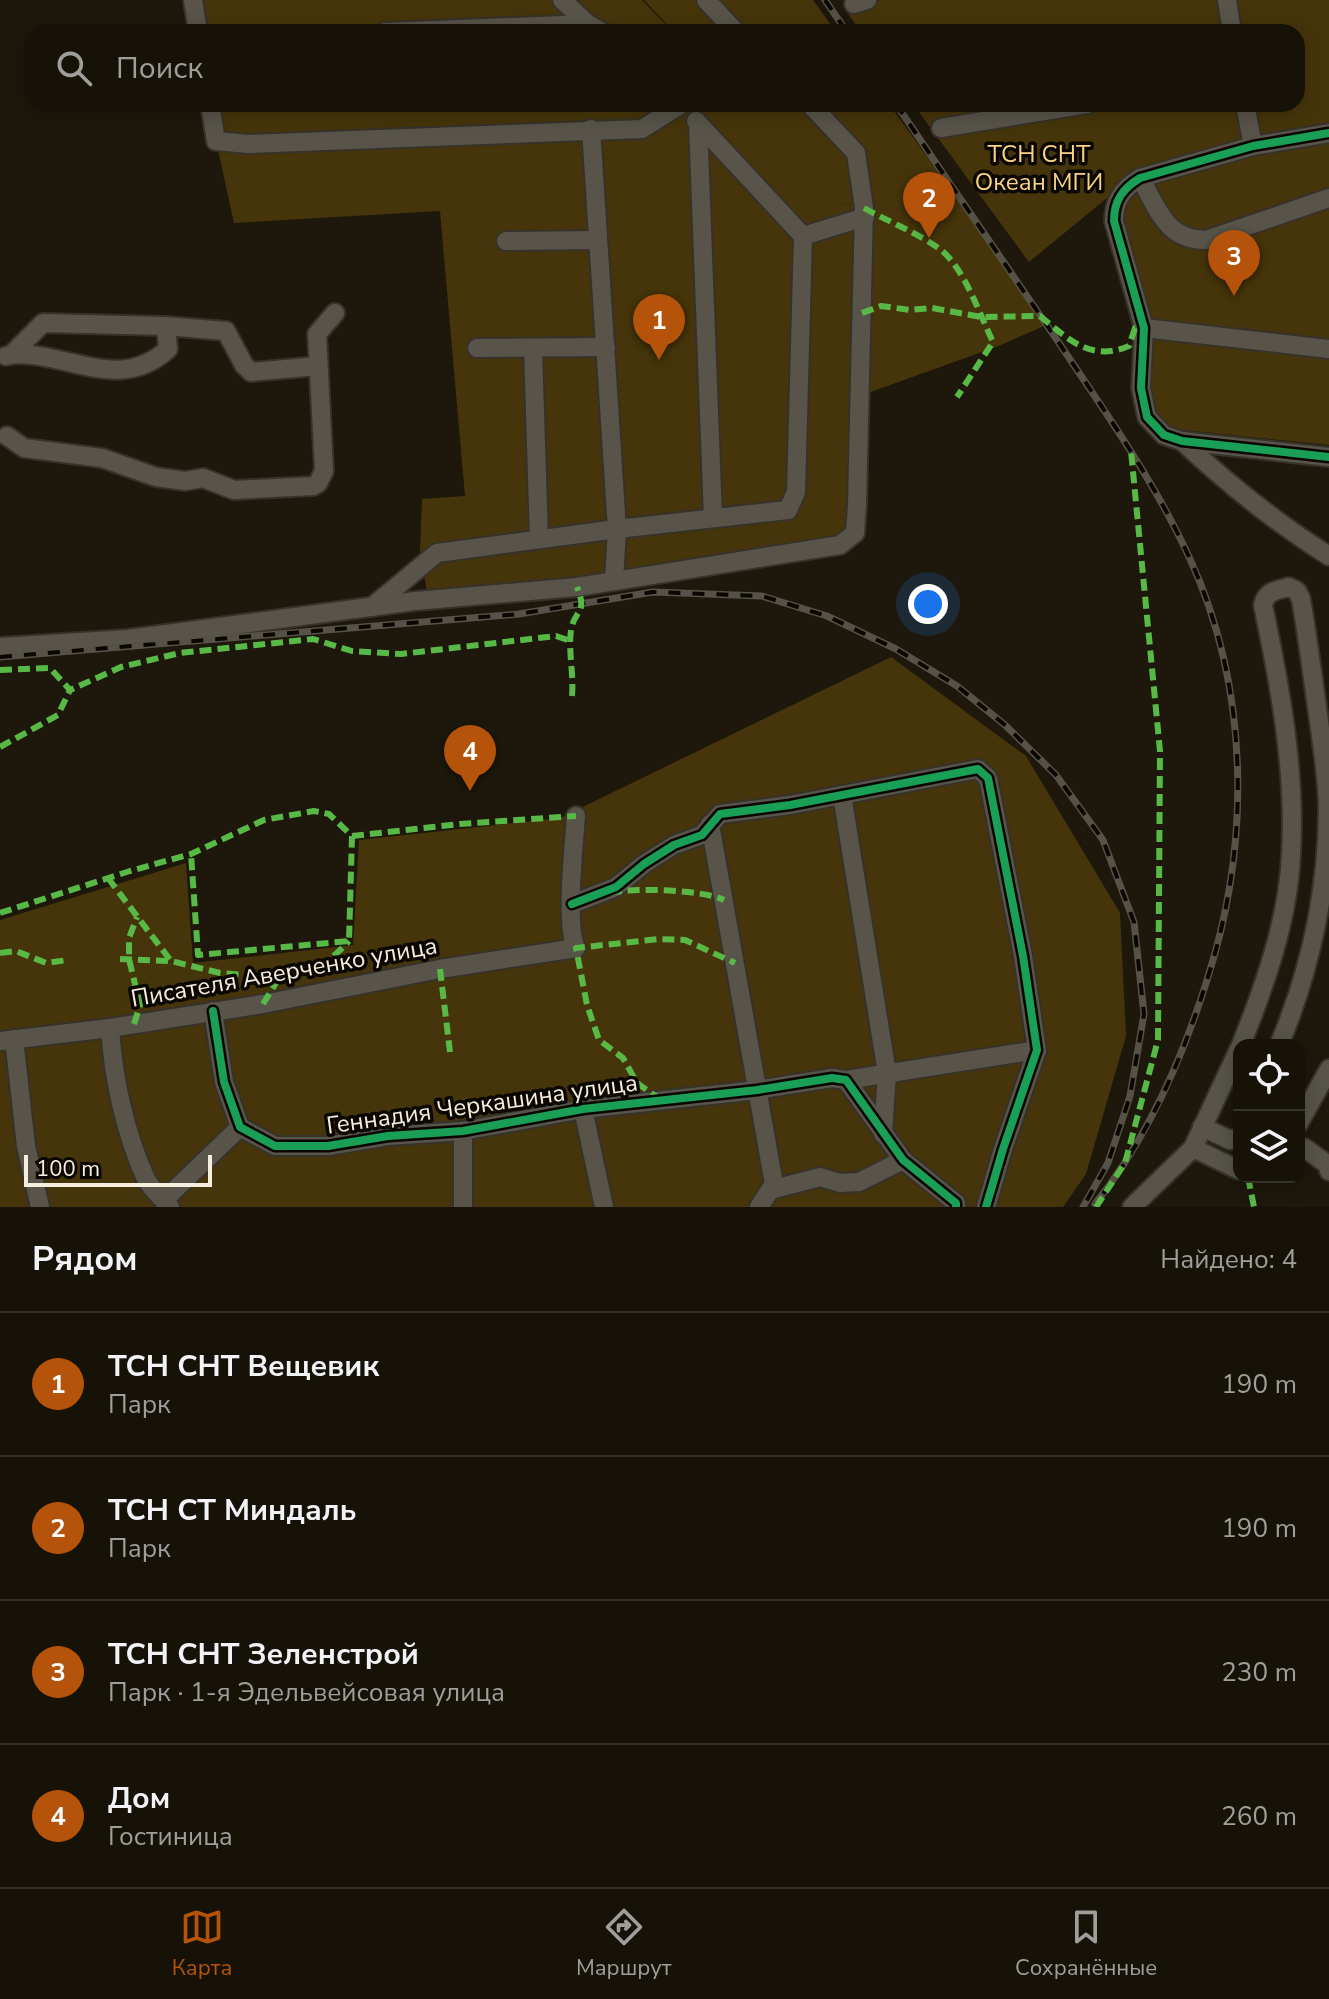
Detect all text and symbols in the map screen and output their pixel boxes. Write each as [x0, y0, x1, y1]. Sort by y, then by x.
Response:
search box [24, 24, 1305, 112]
icon: search [52, 46, 96, 90]
text: Поиск [116, 48, 203, 89]
park label: ТСН СНТ Океан МГИ [975, 138, 1103, 198]
pin: 2 [903, 172, 955, 238]
pin: 3 [1208, 230, 1260, 296]
pin: 1 [633, 294, 685, 360]
your location [908, 584, 948, 624]
pin: 4 [444, 725, 496, 791]
street label: Писателя Аверченко улица [128, 929, 440, 1015]
map controls [1233, 1039, 1305, 1183]
button: locate [1233, 1039, 1305, 1111]
street label: Геннадия Черкашина улица [324, 1066, 640, 1142]
button: layers [1233, 1111, 1305, 1183]
scale bar [24, 1151, 212, 1187]
text: 100 m [36, 1154, 100, 1184]
text: Рядом [32, 1236, 138, 1282]
text: Найдено: 4 [1160, 1242, 1297, 1277]
text: ТСН СНТ Вещевик [108, 1346, 379, 1387]
text: 1 [50, 1367, 66, 1402]
text: 190 m [1221, 1367, 1297, 1402]
text: Парк [108, 1387, 171, 1422]
text: ТСН СТ Миндаль [108, 1490, 356, 1531]
text: 2 [50, 1511, 66, 1546]
text: 190 m [1221, 1511, 1297, 1546]
text: Парк [108, 1531, 171, 1566]
text: ТСН СНТ Зеленстрой [108, 1634, 419, 1675]
text: 3 [50, 1655, 66, 1690]
text: 230 m [1221, 1655, 1297, 1690]
text: Парк · 1-я Эдельвейсовая улица [108, 1675, 505, 1710]
text: Дом [108, 1778, 170, 1819]
text: 4 [50, 1799, 66, 1834]
text: 260 m [1221, 1799, 1297, 1834]
text: Гостиница [108, 1819, 233, 1854]
tab: Карта [172, 1905, 232, 1983]
tab: Маршрут [576, 1905, 672, 1983]
tab: Сохранённые [1015, 1905, 1157, 1983]

